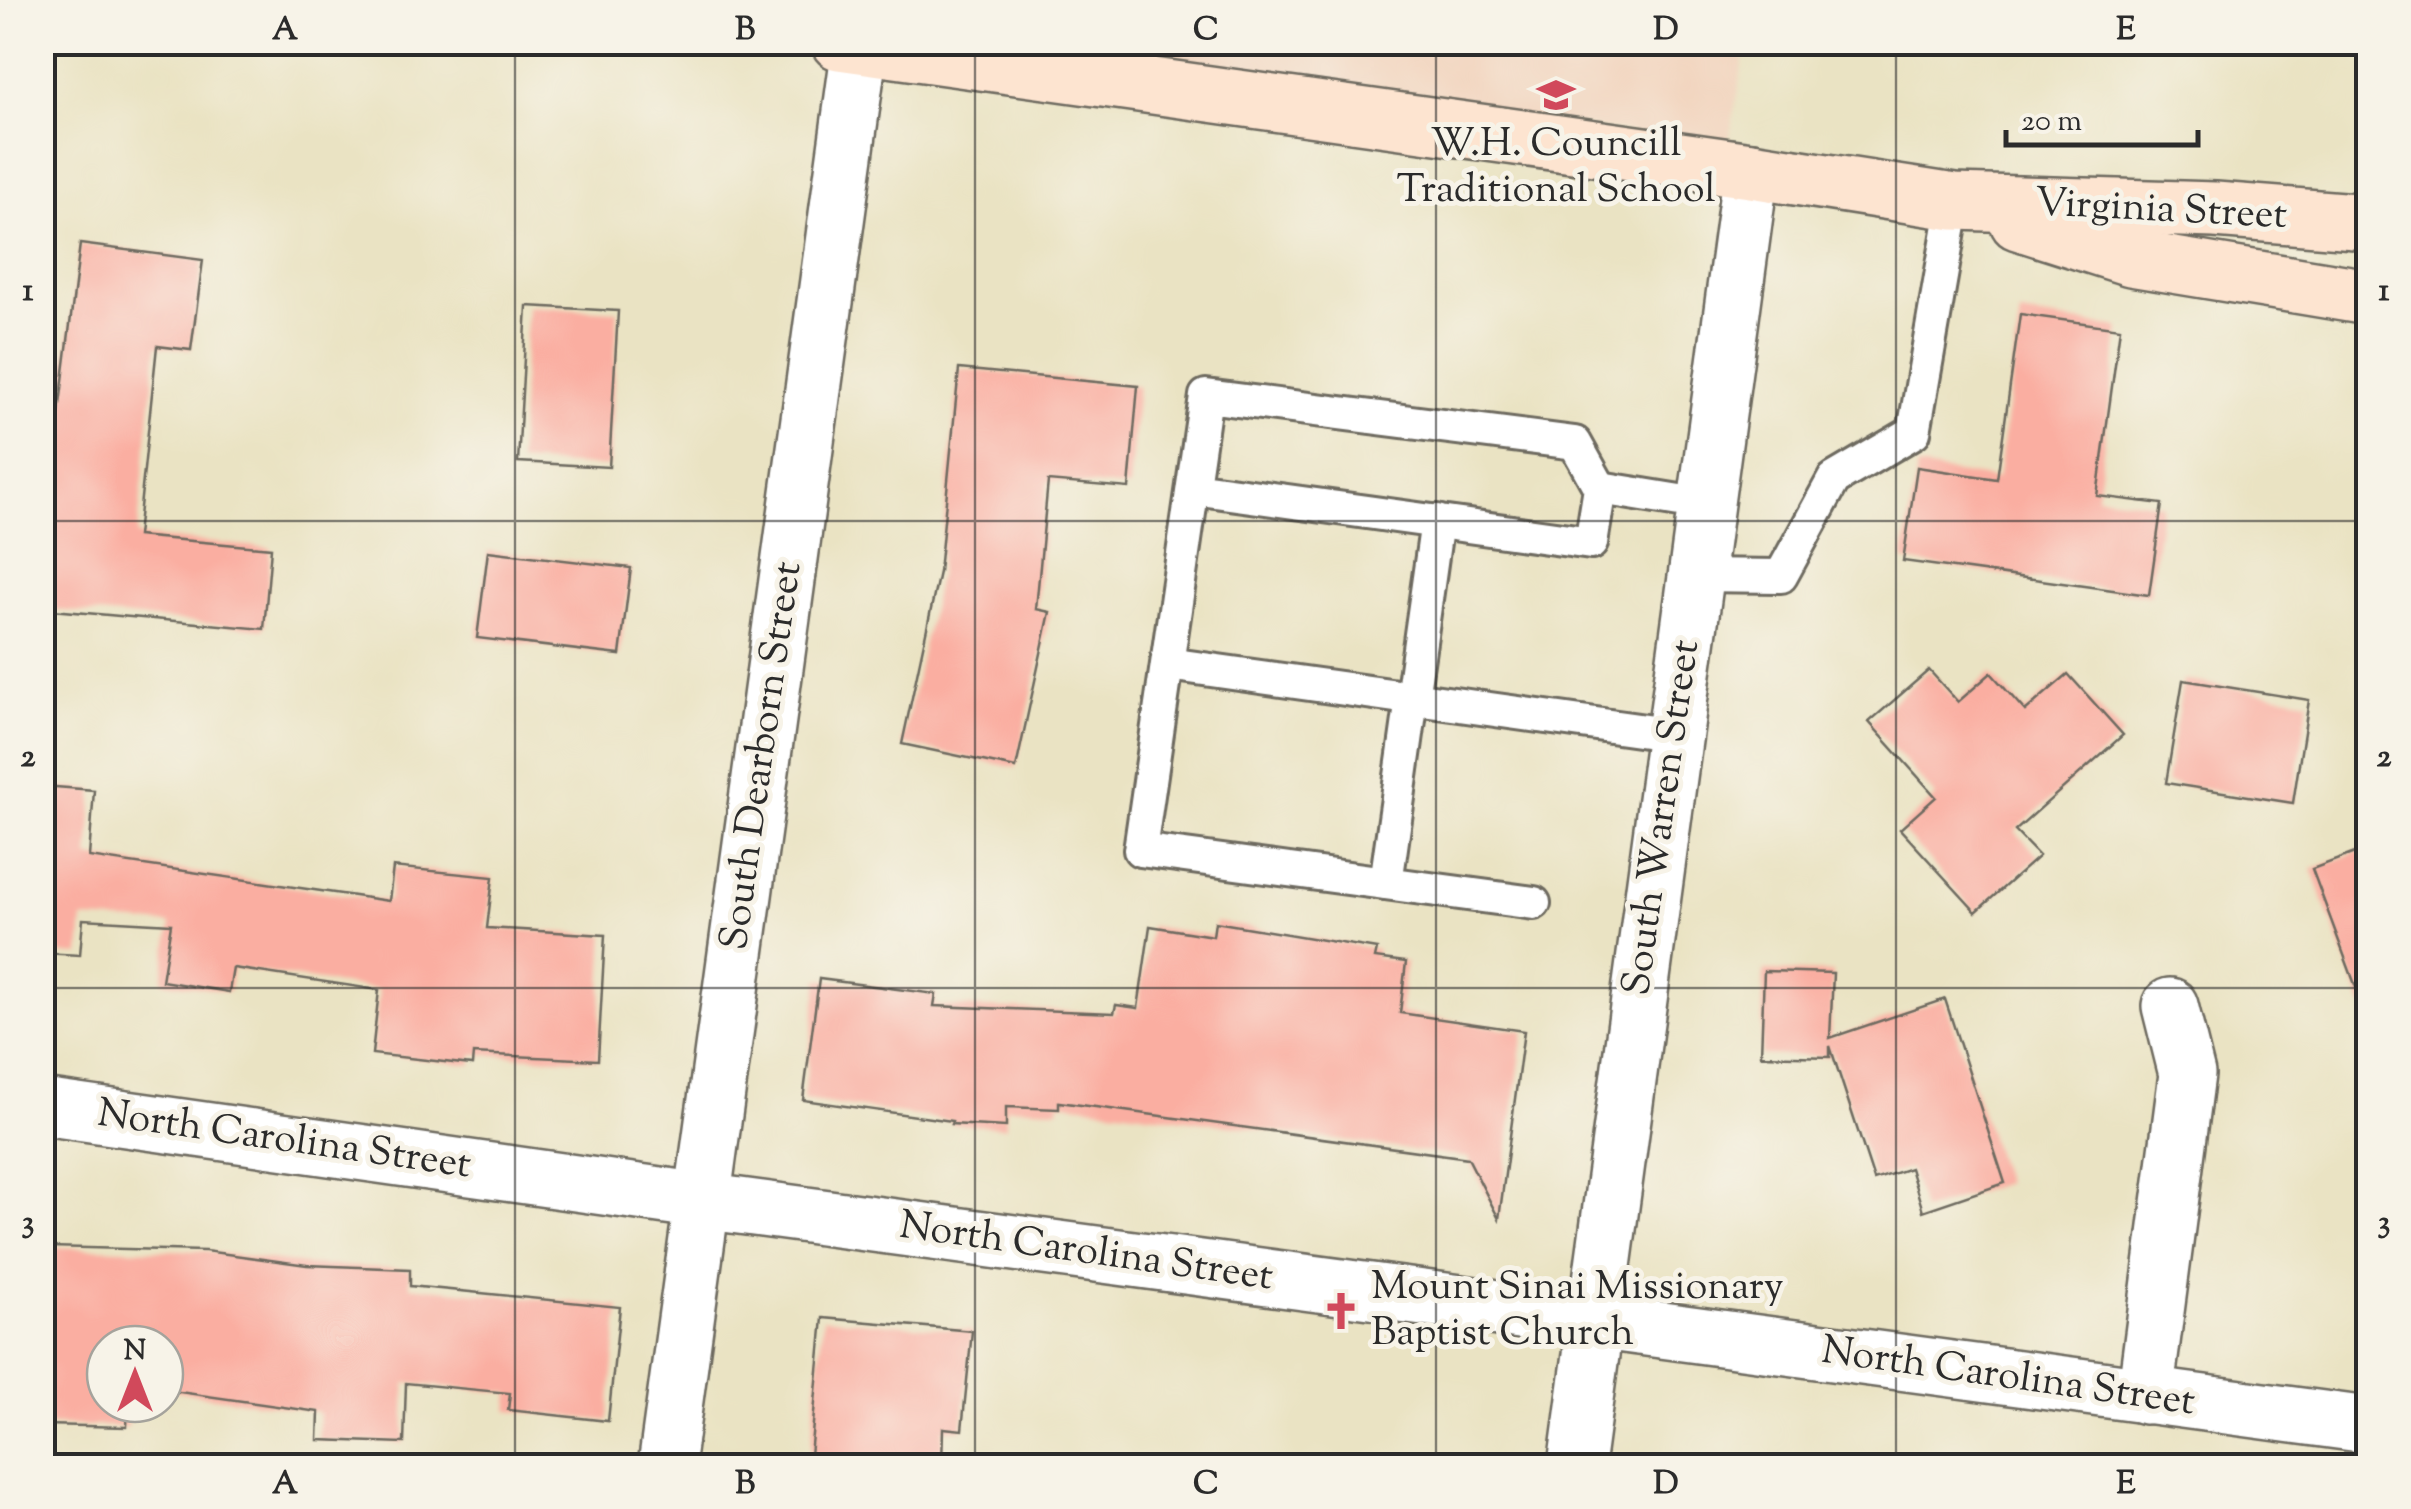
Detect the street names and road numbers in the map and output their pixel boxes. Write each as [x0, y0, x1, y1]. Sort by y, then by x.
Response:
street label: Virginia Street [2034, 176, 2289, 246]
street label: South Dearborn Street [708, 558, 819, 954]
street label: South Warren Street [1610, 636, 1716, 999]
street label: North Carolina Street [94, 1087, 475, 1195]
street label: North Carolina Street [896, 1199, 1277, 1307]
street label: North Carolina Street [1818, 1324, 2199, 1432]

